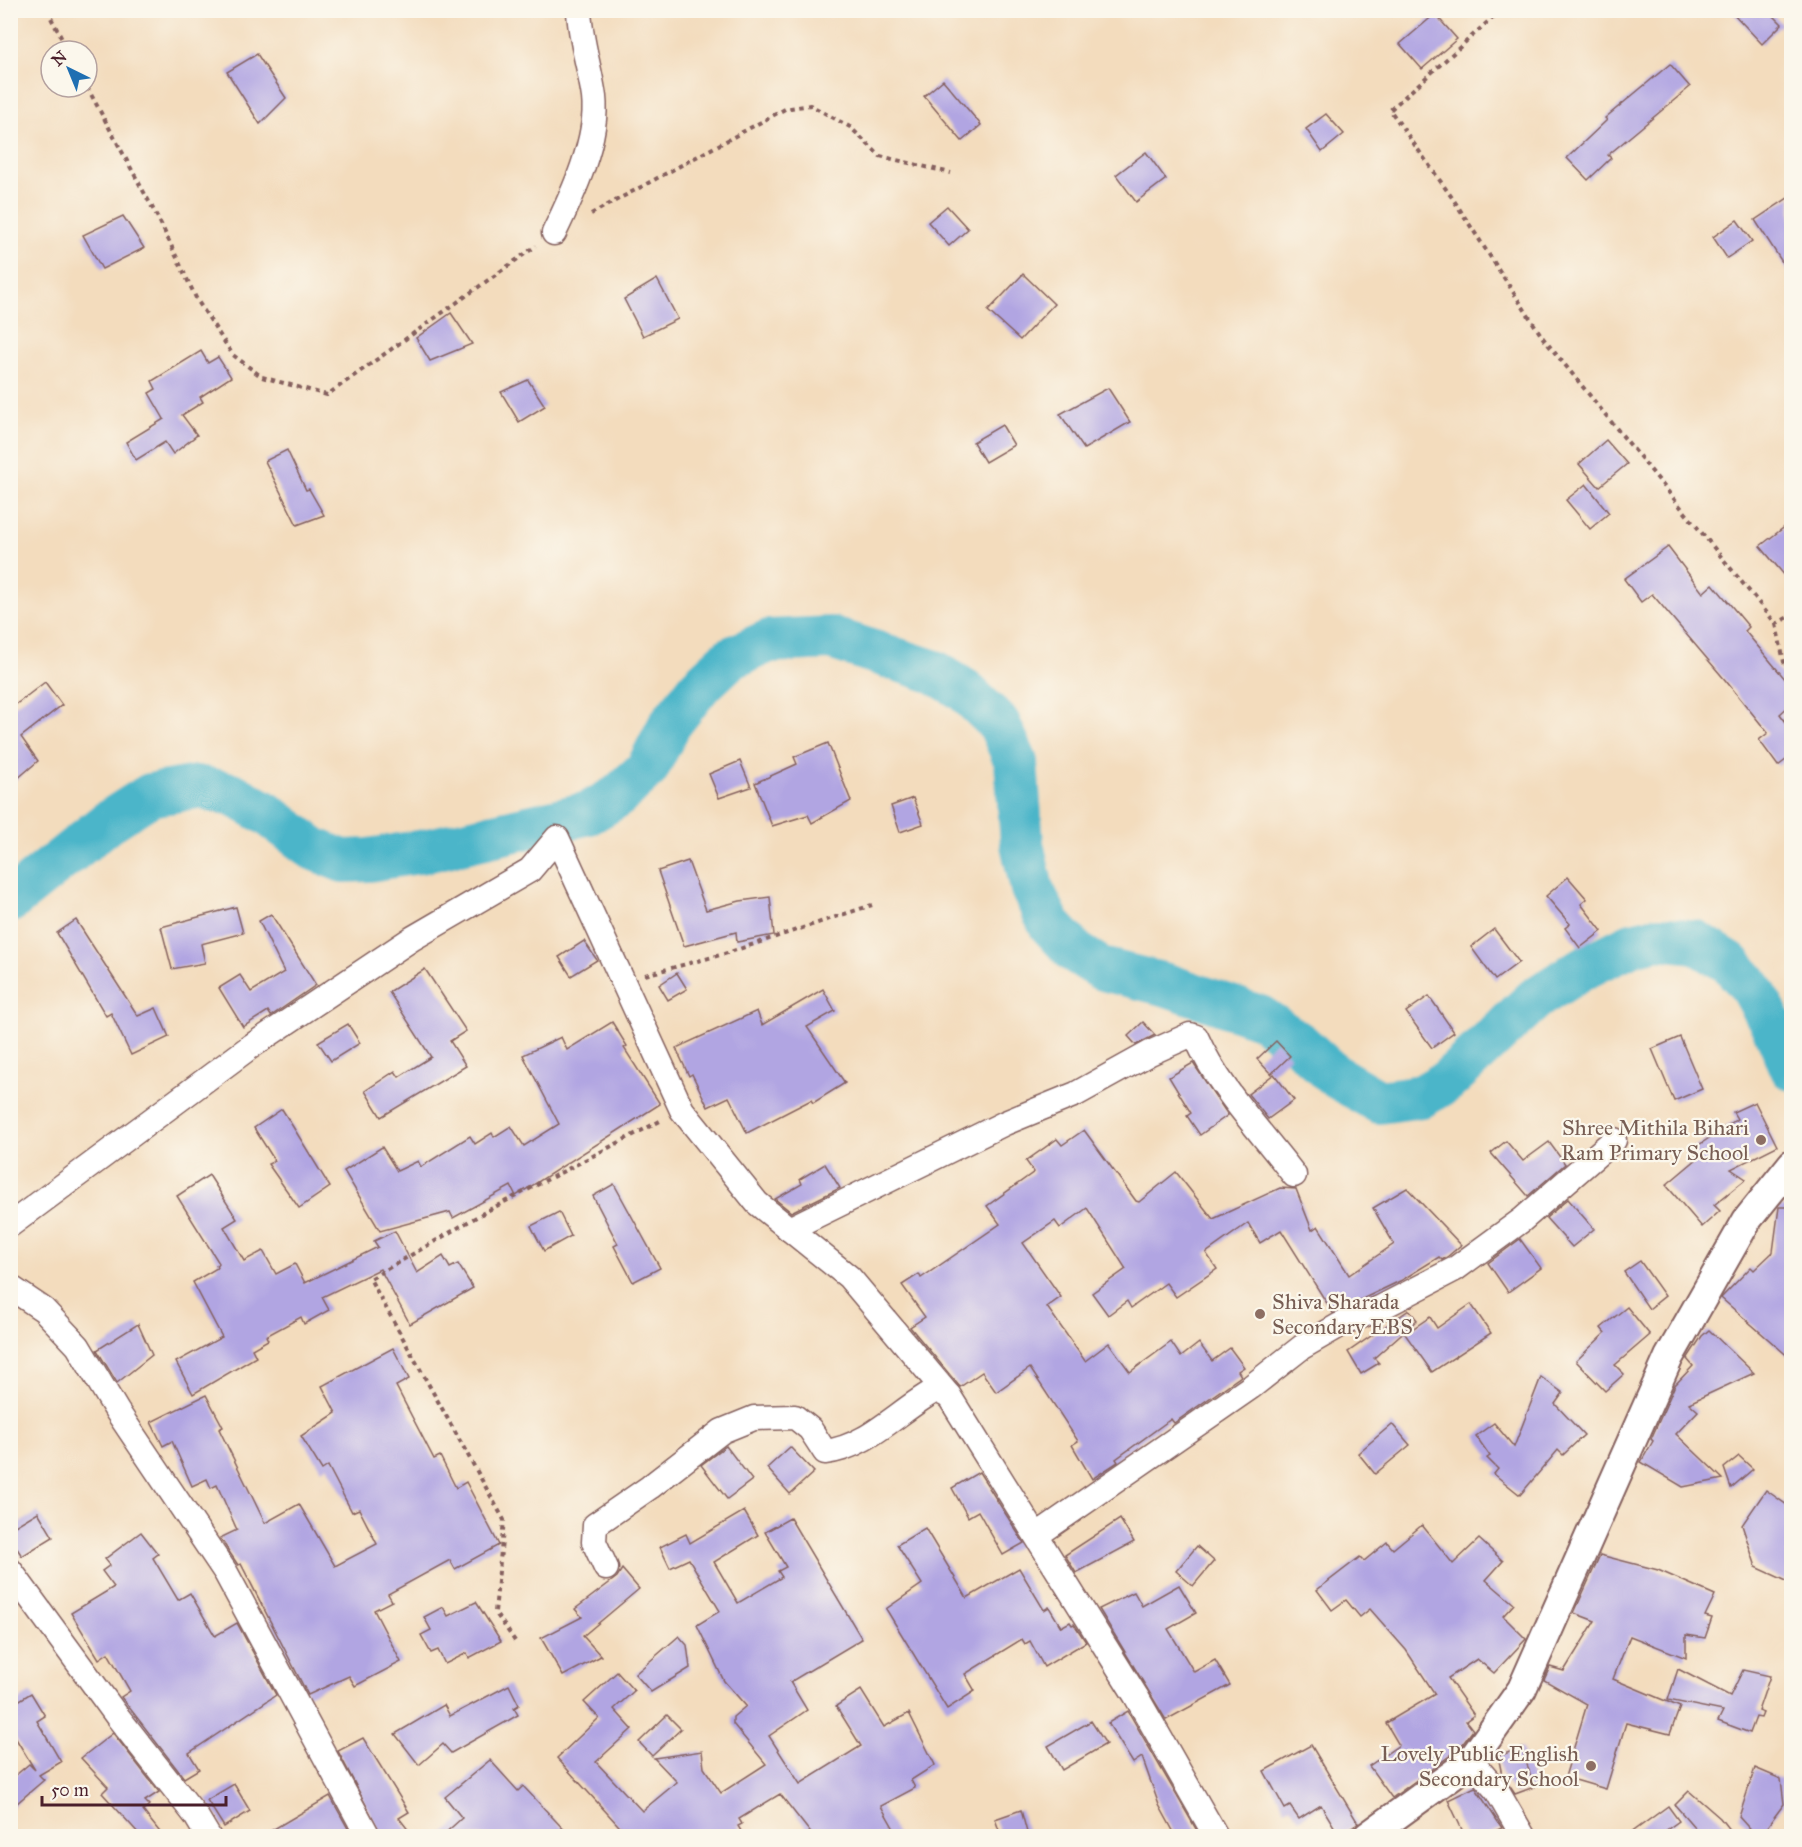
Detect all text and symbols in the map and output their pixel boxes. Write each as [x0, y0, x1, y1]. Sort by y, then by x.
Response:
north arrow [39, 39, 99, 99]
text: N [48, 47, 71, 70]
place label: Shree Mithila Bihari Ram Primary School [1561, 1114, 1749, 1166]
marker: Shree Mithila Bihari Ram Primary School [1754, 1133, 1768, 1147]
place label: Shiva Sharada Secondary EBS [1272, 1288, 1413, 1340]
marker: Shiva Sharada Secondary EBS [1253, 1307, 1267, 1321]
place label: Lovely Public English Secondary School [1381, 1740, 1579, 1792]
marker: Lovely Public English Secondary School [1584, 1759, 1598, 1773]
scale bar [42, 1769, 226, 1807]
text: 50 m [51, 1779, 89, 1801]

